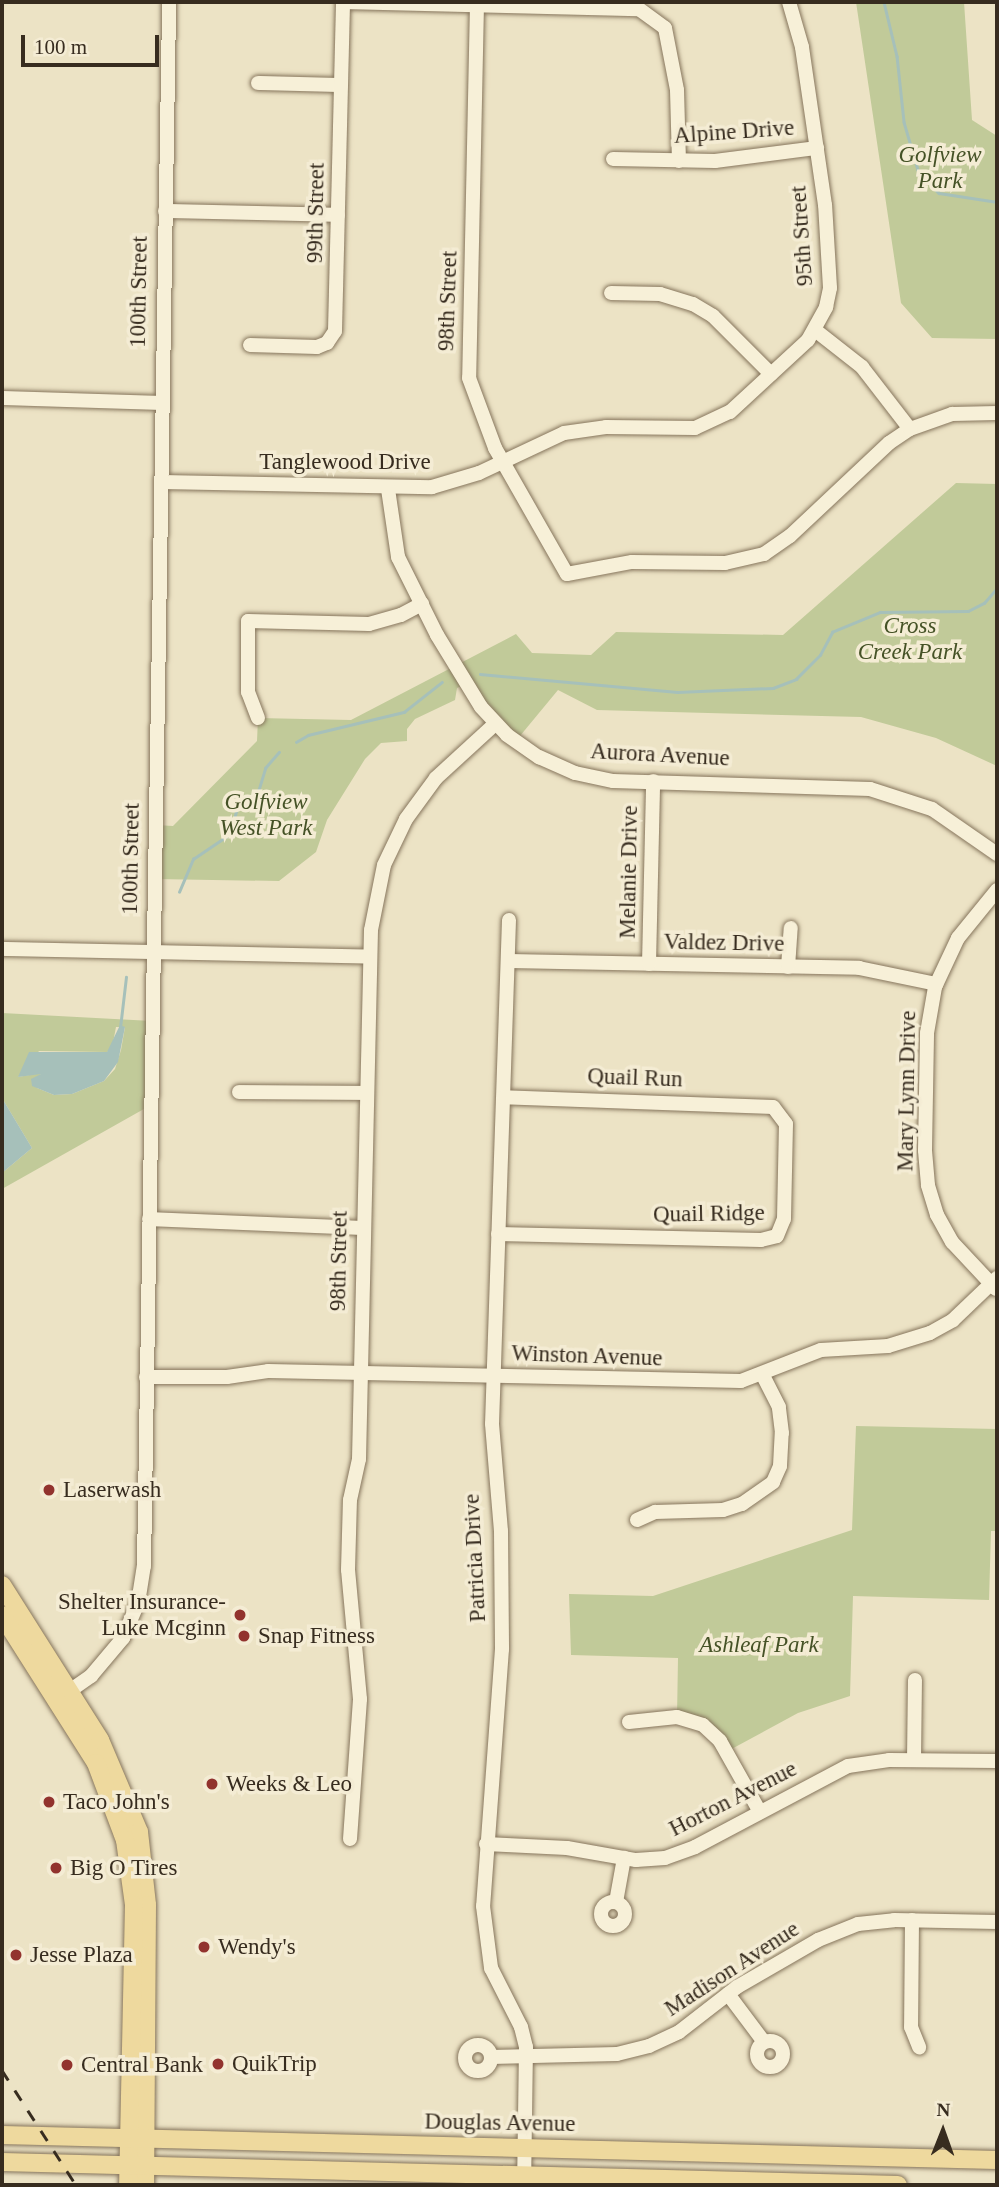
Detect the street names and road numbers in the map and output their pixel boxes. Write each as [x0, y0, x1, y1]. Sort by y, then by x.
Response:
street label: Alpine Drive [673, 114, 795, 150]
street label: 99th Street [301, 163, 331, 263]
street label: 95th Street [785, 185, 819, 287]
street label: 100th Street [124, 236, 154, 348]
street label: 98th Street [432, 250, 464, 352]
street label: Tanglewood Drive [259, 448, 431, 476]
street label: Aurora Avenue [589, 738, 731, 772]
street label: 100th Street [116, 803, 146, 915]
street label: Melanie Drive [614, 805, 644, 939]
street label: Valdez Drive [663, 928, 785, 958]
street label: Mary Lynn Drive [892, 1010, 922, 1172]
street label: Quail Run [587, 1063, 683, 1093]
street label: Quail Ridge [653, 1199, 765, 1229]
street label: 98th Street [324, 1211, 354, 1311]
street label: Winston Avenue [510, 1340, 664, 1372]
street label: Patricia Drive [458, 1493, 492, 1623]
street label: Horton Avenue [664, 1755, 802, 1843]
street label: Madison Avenue [659, 1915, 805, 2023]
street label: Douglas Avenue [424, 2108, 576, 2138]

